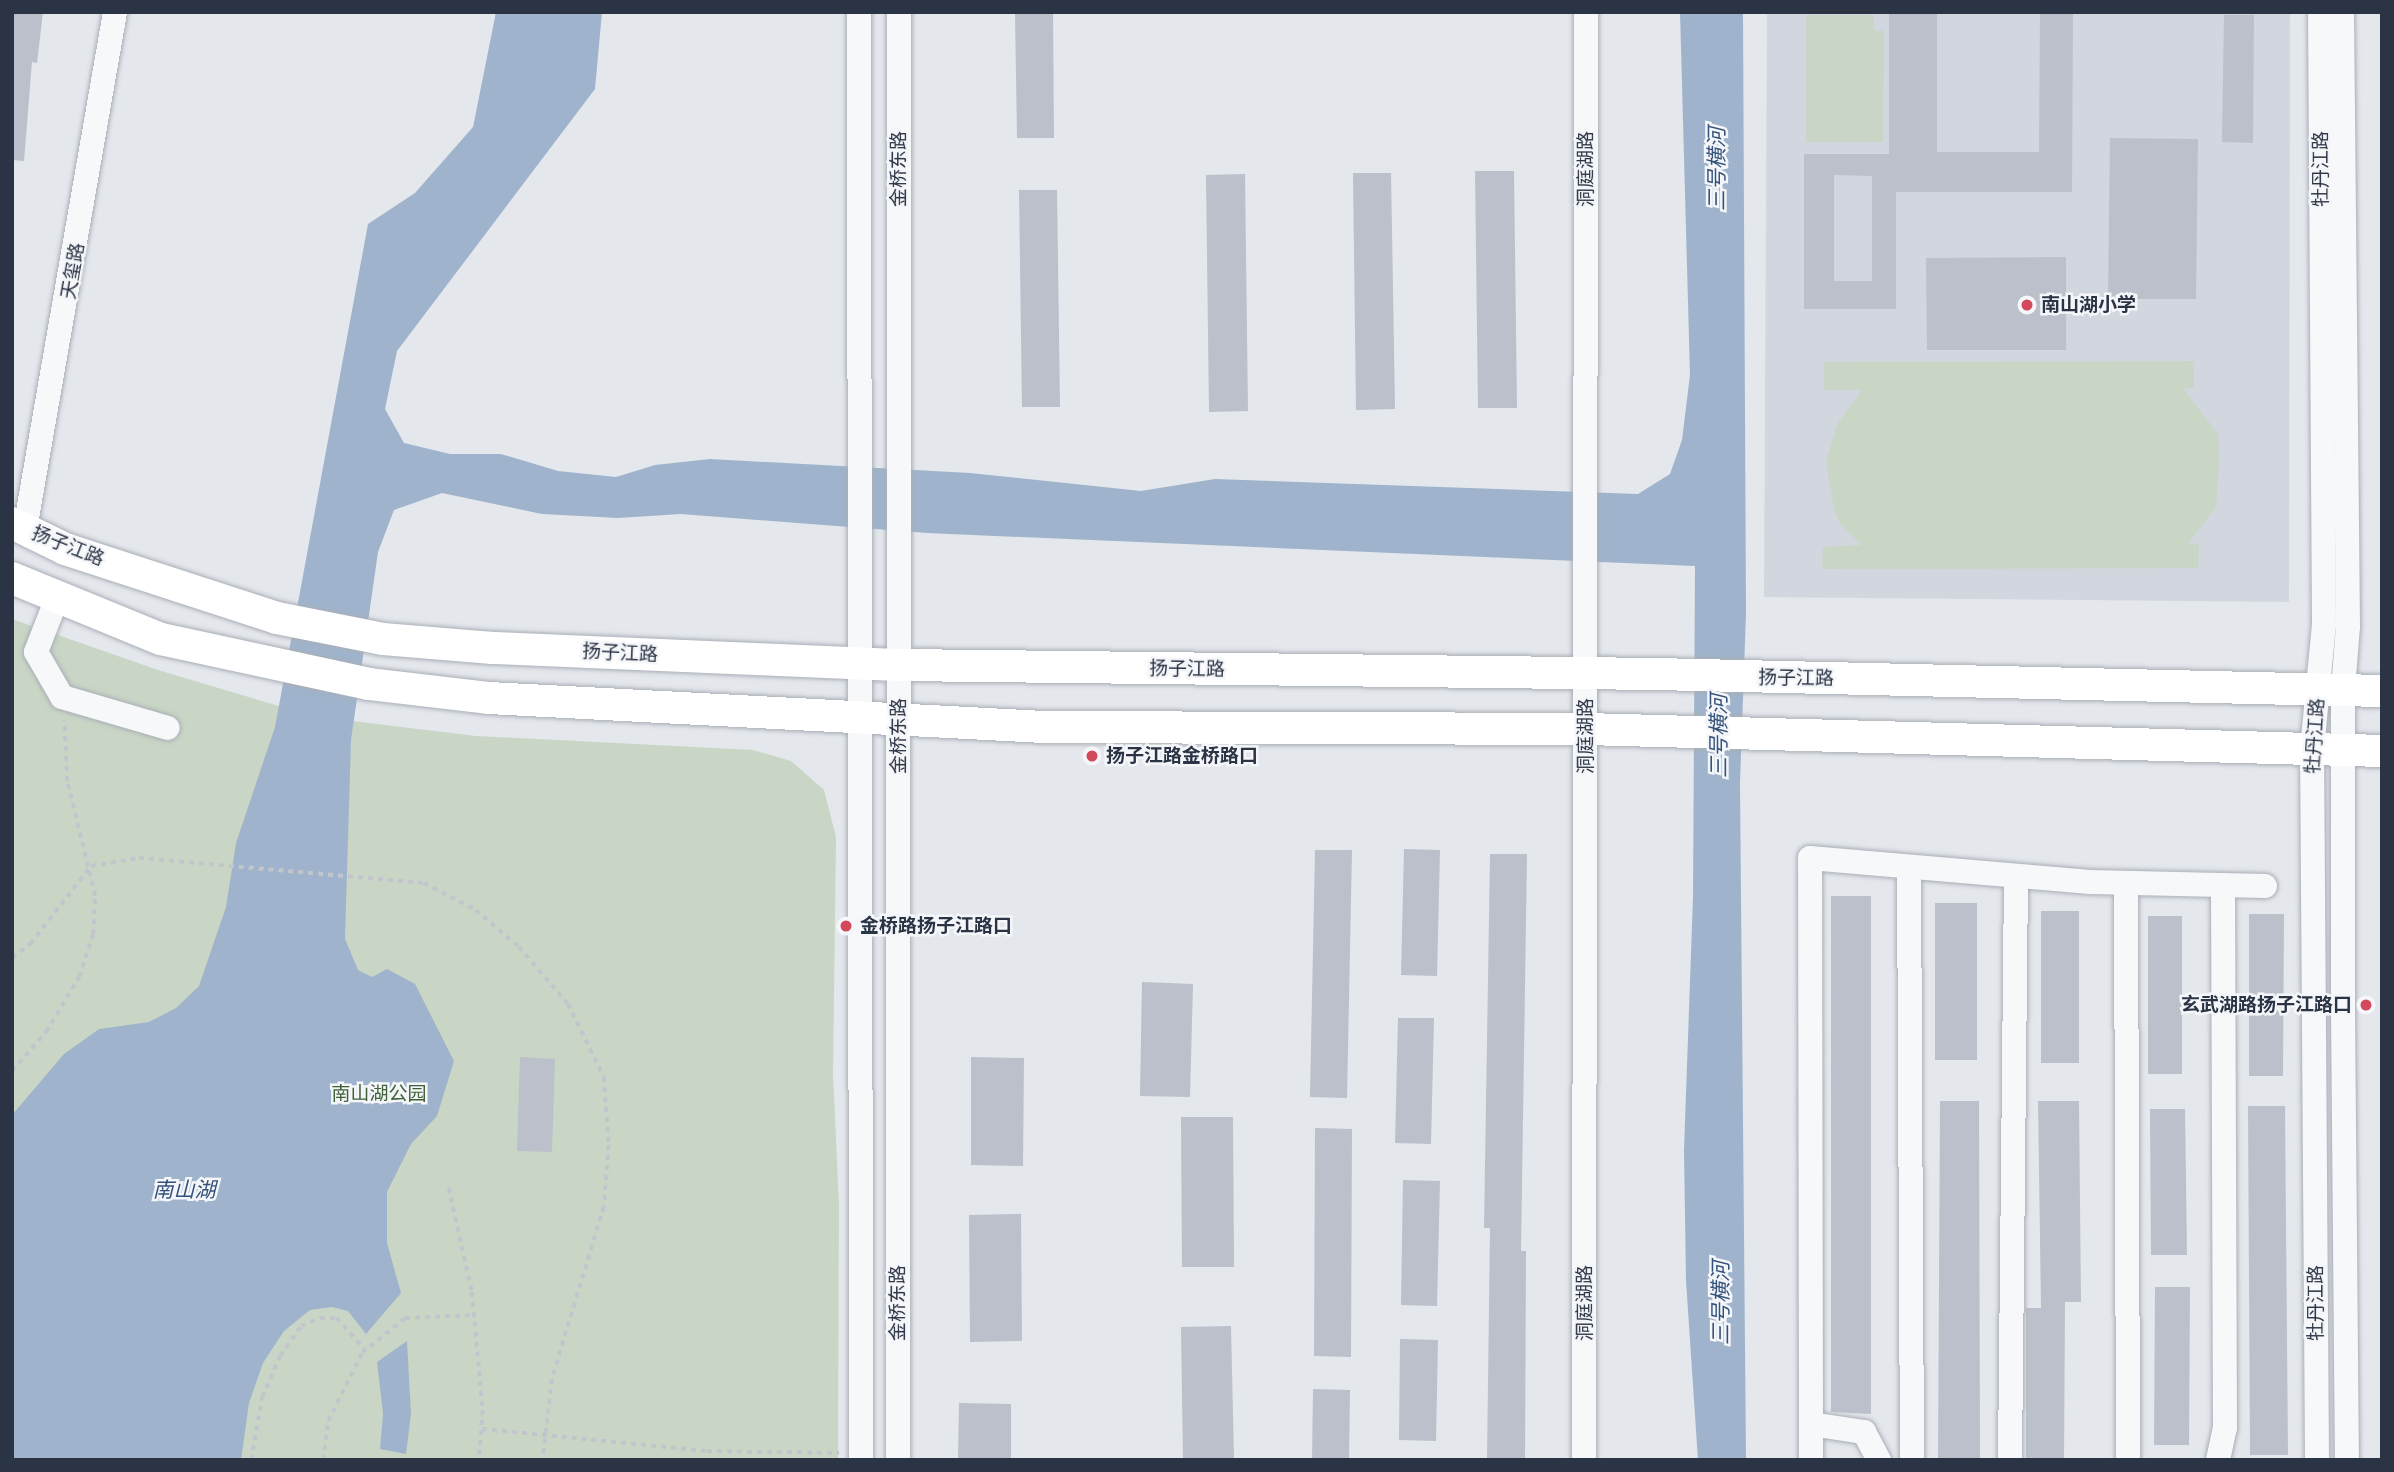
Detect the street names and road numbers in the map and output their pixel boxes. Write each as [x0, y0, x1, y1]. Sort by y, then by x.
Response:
street label: 金桥东路 [888, 131, 910, 207]
street label: 洞庭湖路 [1575, 131, 1597, 207]
street label: 牡丹江路 [2310, 131, 2332, 207]
street label: 天玺路 [57, 241, 89, 301]
street label: 扬子江路 [28, 521, 108, 571]
street label: 扬子江路 [581, 640, 659, 666]
street label: 扬子江路 [1149, 657, 1225, 681]
street label: 扬子江路 [1758, 666, 1834, 690]
street label: 牡丹江路 [2301, 697, 2329, 775]
street label: 金桥东路 [888, 698, 910, 774]
street label: 洞庭湖路 [1575, 698, 1597, 774]
street label: 金桥东路 [887, 1265, 909, 1341]
street label: 洞庭湖路 [1574, 1265, 1596, 1341]
street label: 牡丹江路 [2305, 1265, 2327, 1341]

